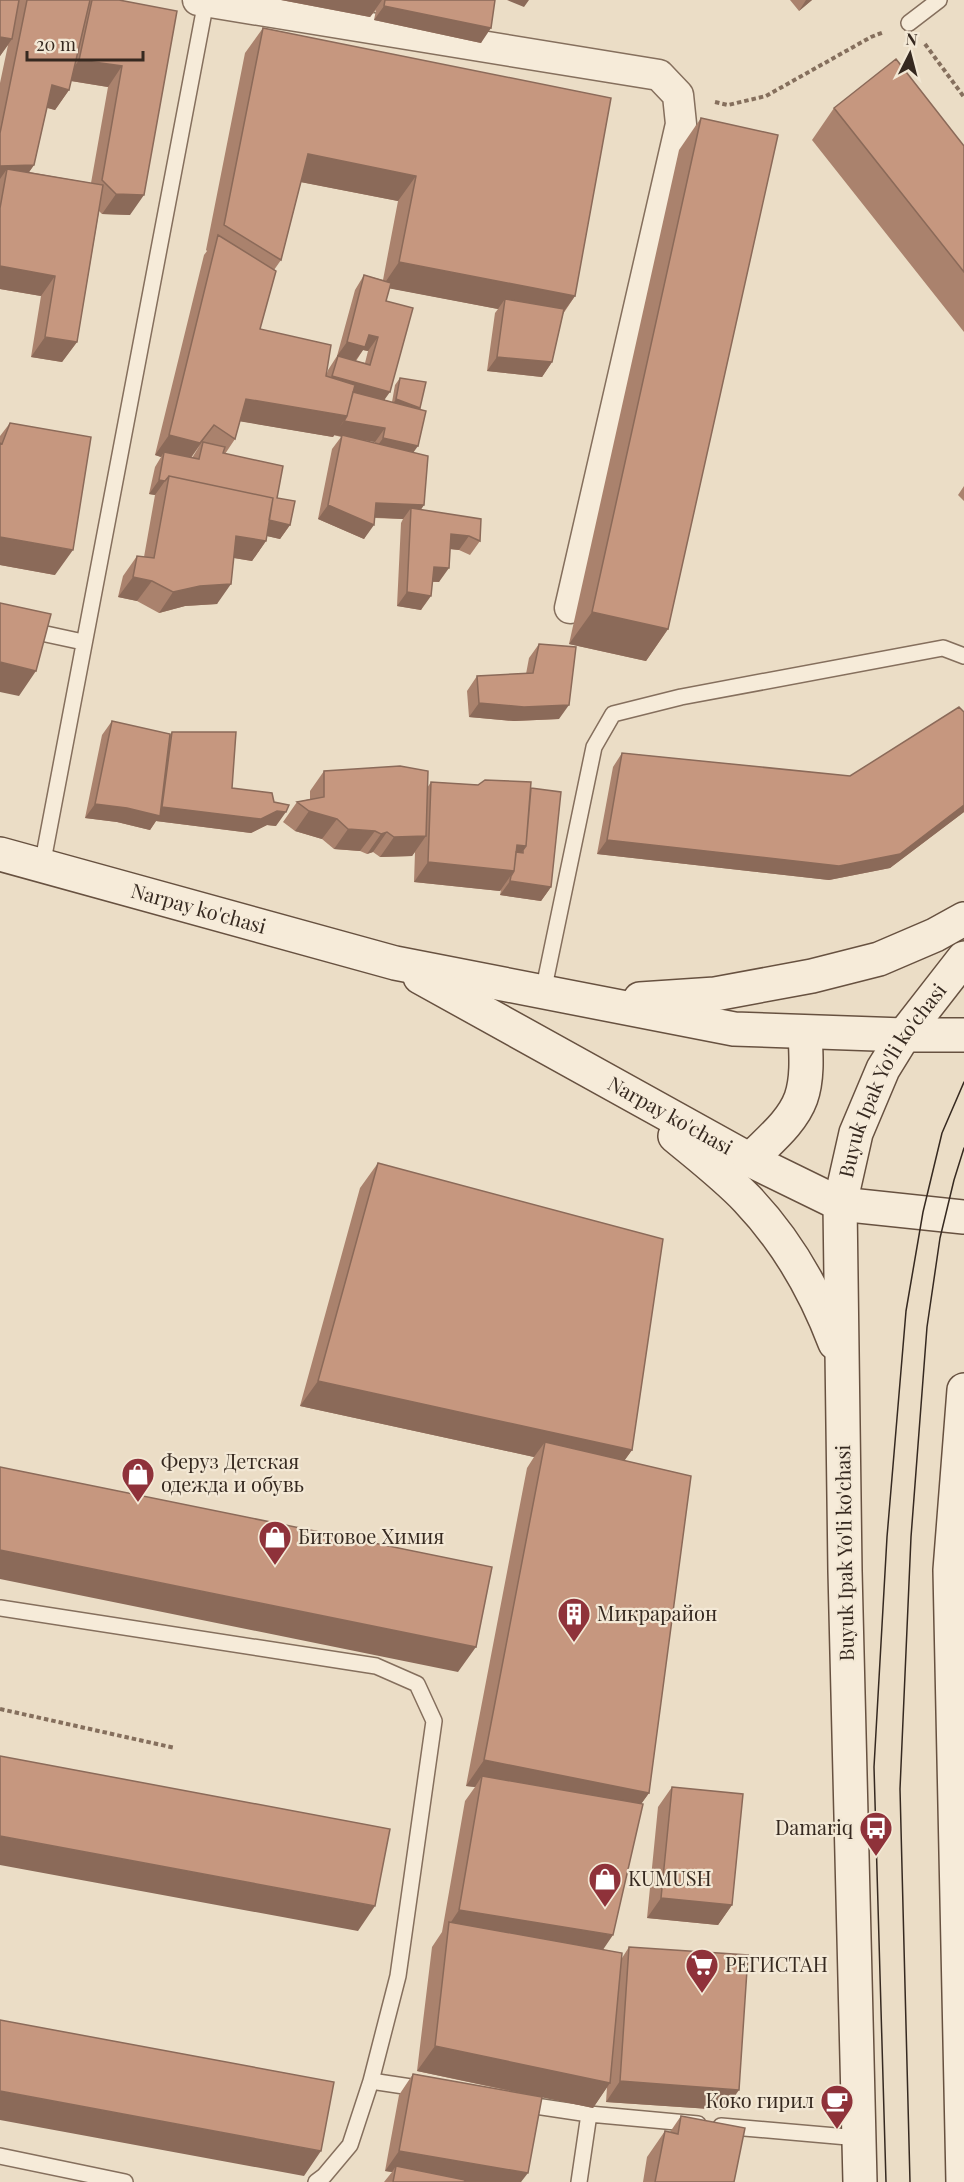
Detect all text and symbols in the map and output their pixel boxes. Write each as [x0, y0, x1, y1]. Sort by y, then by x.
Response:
scale bar [27, 24, 142, 62]
north arrow [880, 24, 940, 84]
text: N [905, 28, 919, 50]
text: 20 m [36, 32, 76, 56]
street label: Narpay ko'chasi [128, 876, 270, 939]
street label: Buyuk Ipak Yo'li ko'chasi [831, 977, 952, 1180]
street label: Narpay ko'chasi [604, 1069, 738, 1160]
street label: Buyuk Ipak Yo'li ko'chasi [828, 1445, 859, 1661]
place label: Феруз Детская одежда и обувь [161, 1447, 304, 1497]
shop icon: Феруз Детская одежда и обувь [120, 1456, 156, 1503]
shop icon: Битовое Химия [257, 1519, 293, 1566]
place label: Битовое Химия [298, 1522, 444, 1549]
building icon: Микрарайон [556, 1596, 592, 1643]
place label: Микрарайон [597, 1599, 717, 1626]
bus stop icon: Damariq [858, 1810, 894, 1857]
place label: Damariq [775, 1813, 853, 1840]
shop icon: KUMUSH [587, 1861, 623, 1908]
place label: KUMUSH [628, 1864, 712, 1891]
supermarket icon: РЕГИСТАН [684, 1947, 720, 1994]
place label: РЕГИСТАН [725, 1950, 828, 1977]
cafe icon: Коко гирил [819, 2083, 855, 2130]
place label: Коко гирил [705, 2086, 814, 2113]

